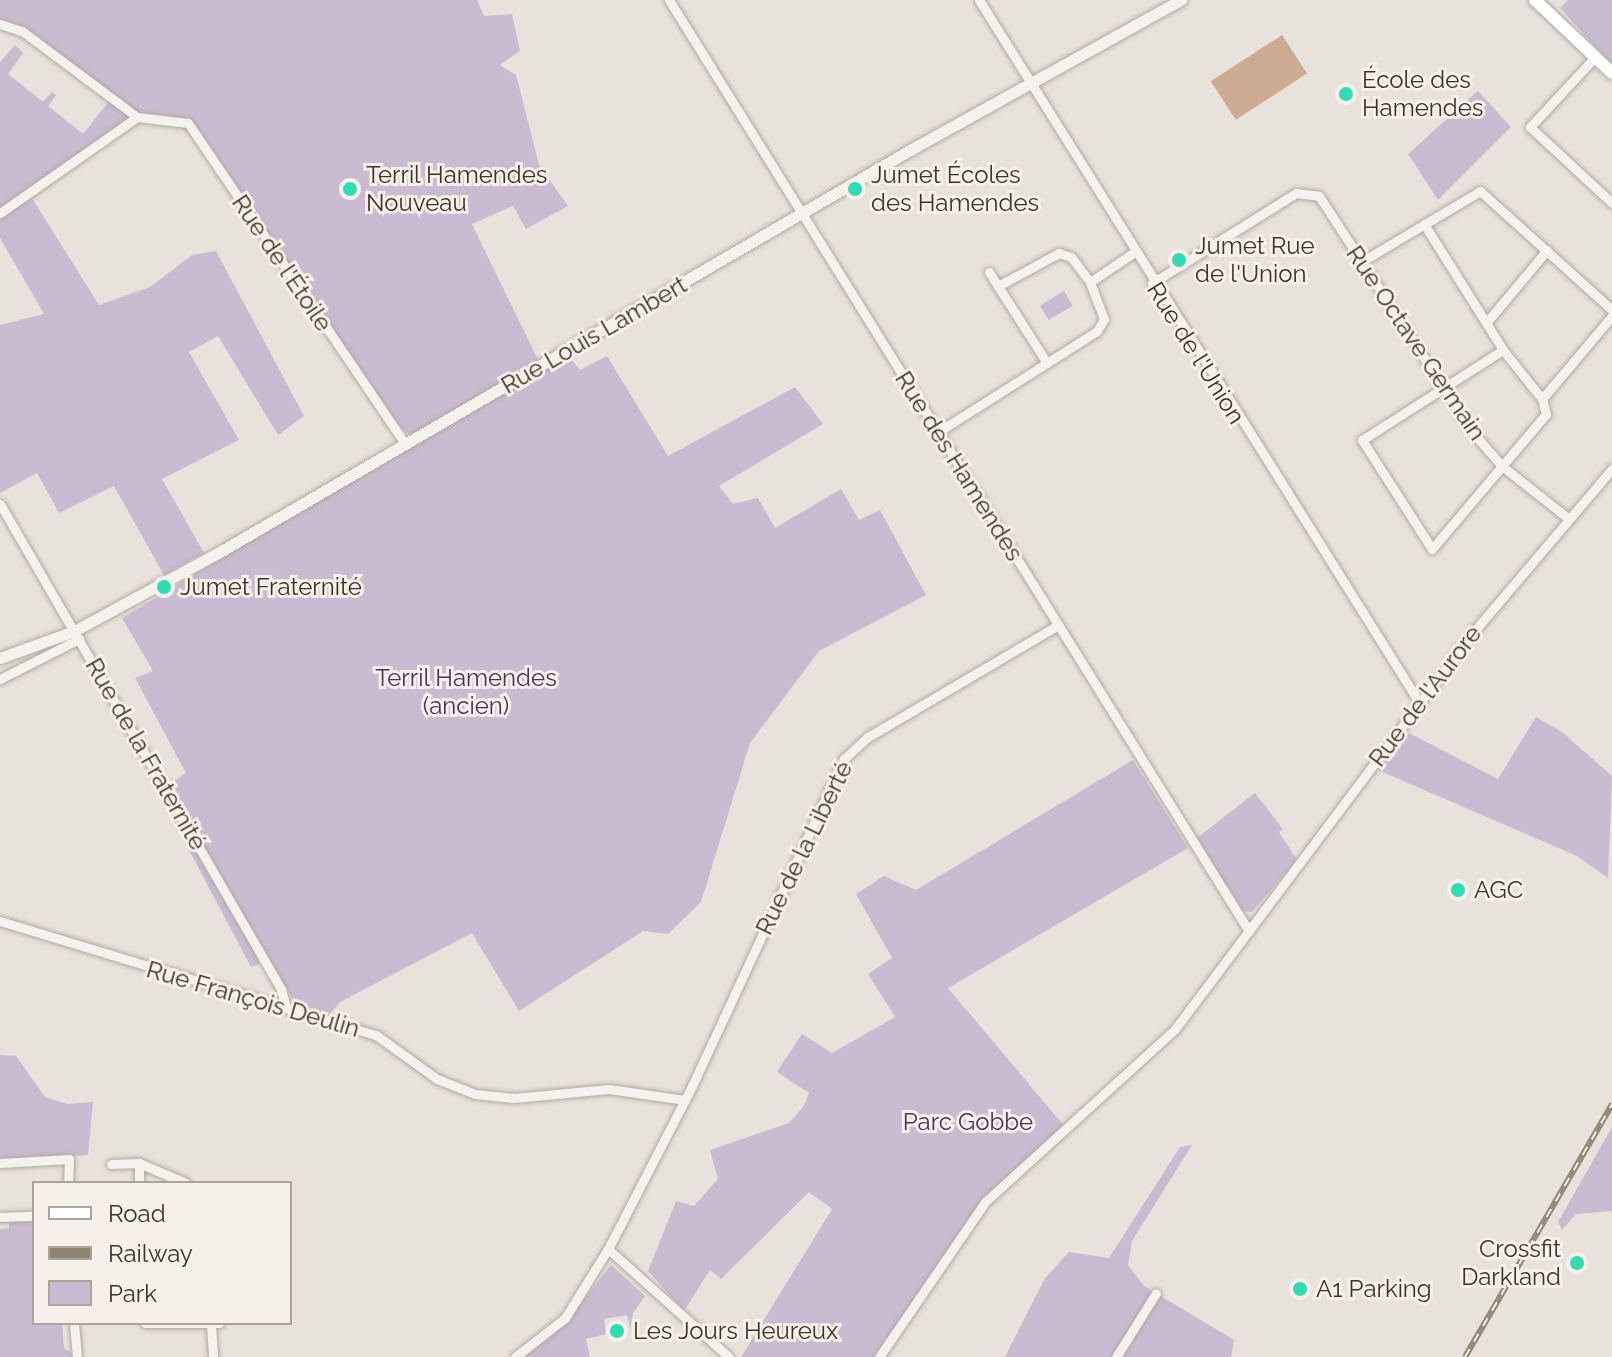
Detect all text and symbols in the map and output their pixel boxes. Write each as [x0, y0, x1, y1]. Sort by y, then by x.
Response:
place label: École des Hamendes [1362, 66, 1483, 122]
marker: École des Hamendes [1337, 85, 1355, 103]
place label: Terril Hamendes Nouveau [366, 161, 548, 217]
place label: Jumet Écoles des Hamendes [871, 161, 1039, 217]
marker: Terril Hamendes Nouveau [341, 180, 359, 198]
marker: Jumet Écoles des Hamendes [846, 180, 864, 198]
street label: Rue de l'Étoile [226, 189, 338, 337]
place label: Jumet Rue de l'Union [1195, 232, 1315, 288]
street label: Rue Octave Germain [1340, 240, 1492, 446]
marker: Jumet Rue de l'Union [1170, 251, 1188, 269]
street label: Rue Louis Lambert [496, 270, 692, 400]
street label: Rue de l'Union [1141, 277, 1251, 429]
street label: Rue des Hamendes [889, 366, 1029, 566]
place label: Jumet Fraternité [180, 573, 362, 601]
marker: Jumet Fraternité [155, 578, 173, 596]
street label: Rue de l'Aurore [1363, 620, 1487, 772]
street label: Rue de la Fraternité [79, 653, 213, 855]
park label: Terril Hamendes (ancien) [375, 664, 557, 720]
street label: Rue de la Liberté [750, 757, 858, 939]
place label: AGC [1474, 876, 1523, 904]
marker: AGC [1449, 881, 1467, 899]
street label: Rue François Deulin [143, 955, 363, 1043]
park label: Parc Gobbe [903, 1108, 1033, 1136]
legend [32, 1181, 292, 1325]
text: Road [108, 1199, 166, 1228]
place label: Crossfit Darkland [1461, 1235, 1561, 1291]
text: Railway [108, 1239, 193, 1268]
marker: Crossfit Darkland [1568, 1254, 1586, 1272]
place label: A1 Parking [1316, 1275, 1432, 1303]
text: Park [108, 1279, 157, 1308]
marker: A1 Parking [1291, 1280, 1309, 1298]
place label: Les Jours Heureux [633, 1317, 839, 1345]
marker: Les Jours Heureux [608, 1322, 626, 1340]

